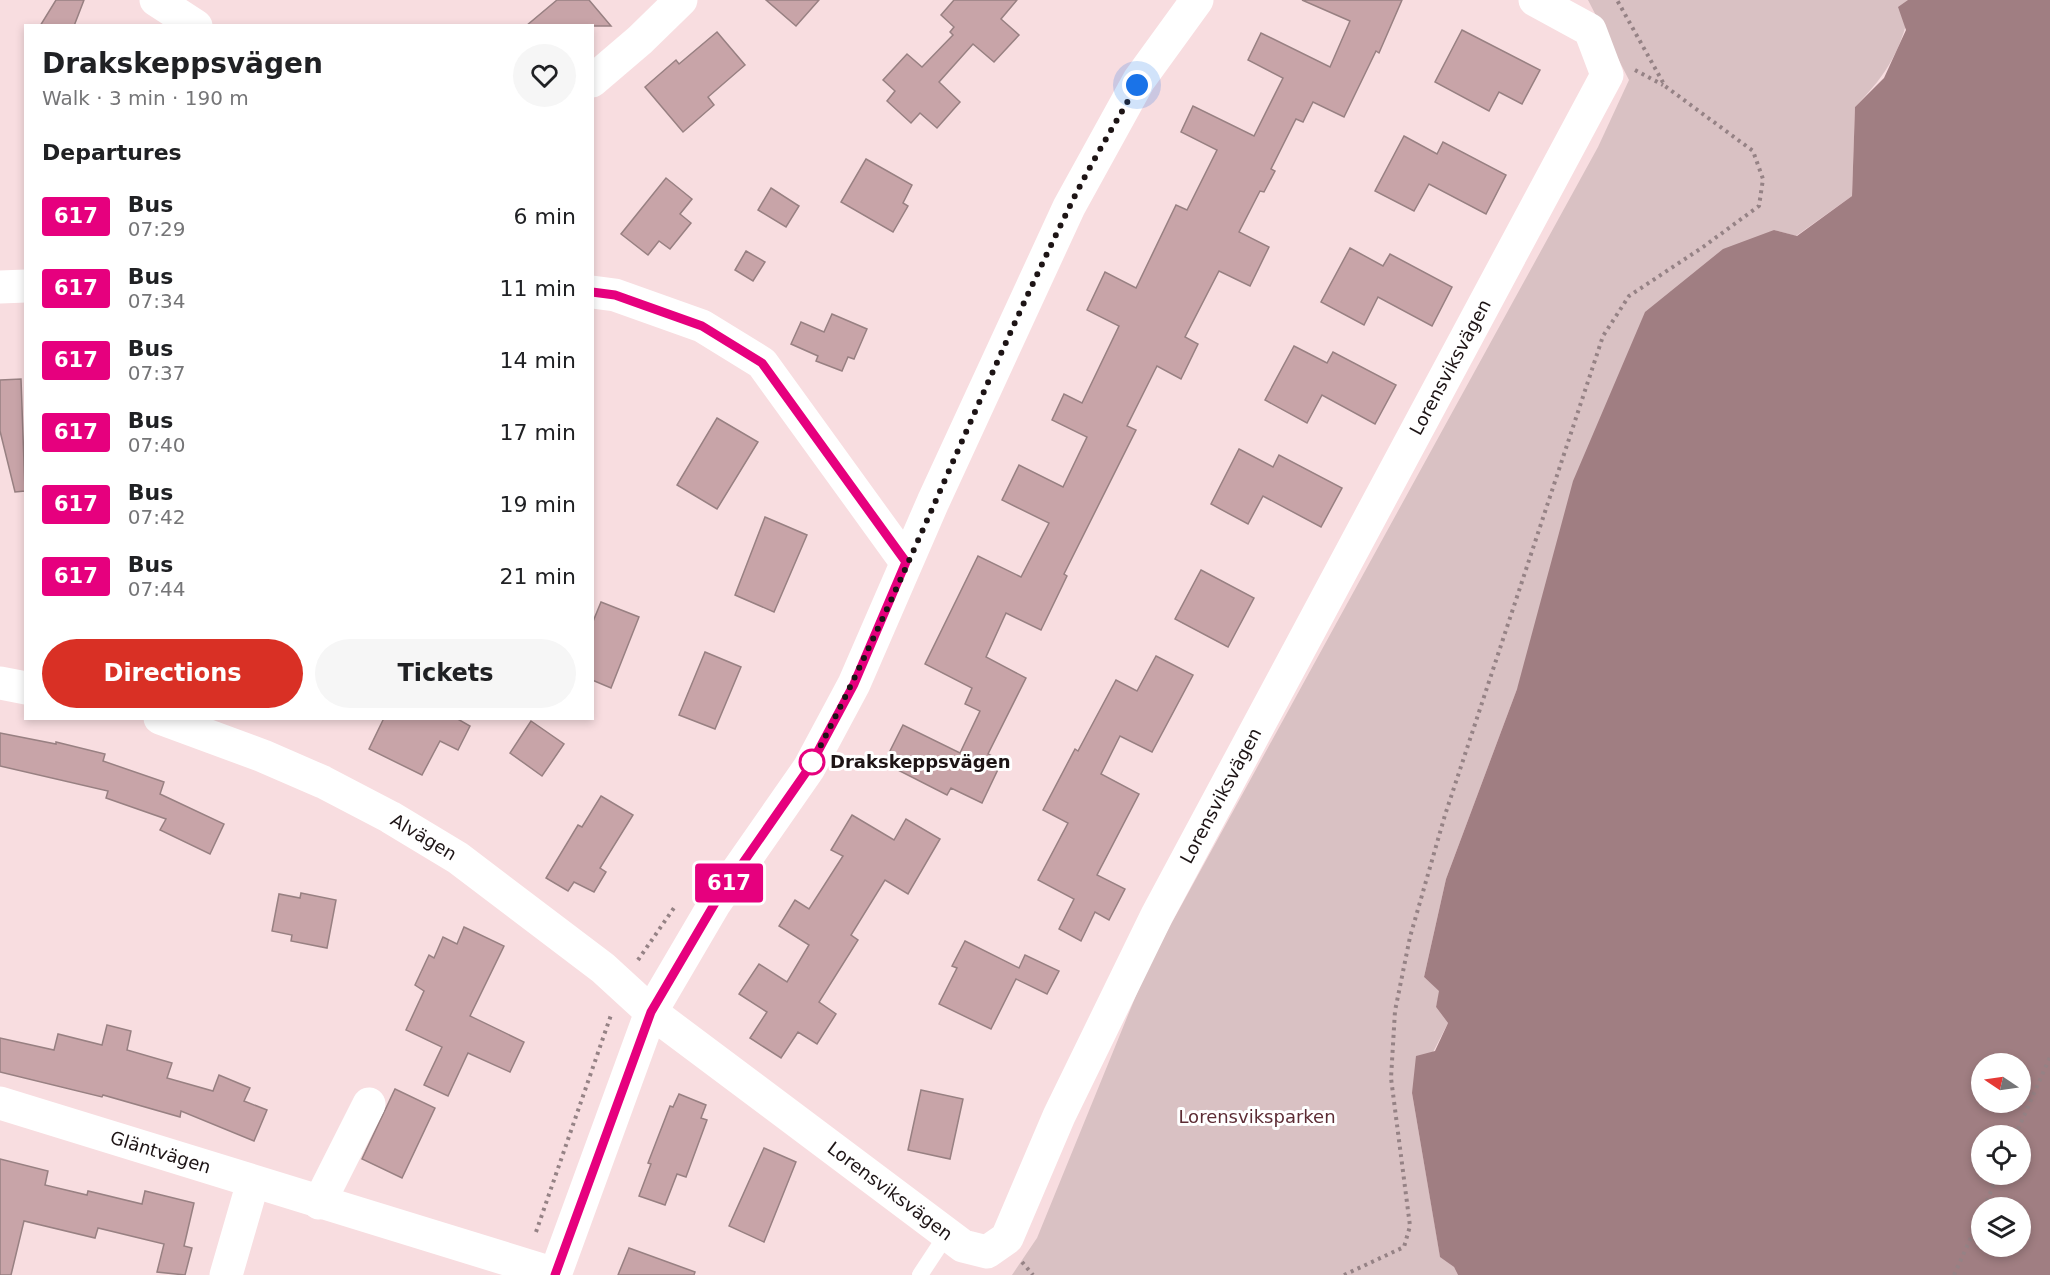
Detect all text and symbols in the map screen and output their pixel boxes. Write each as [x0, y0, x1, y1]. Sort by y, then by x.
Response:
button: heart [513, 44, 576, 107]
text: Drakskeppsvägen [42, 47, 323, 80]
your location [1122, 70, 1152, 100]
text: Walk · 3 min · 190 m [42, 86, 249, 110]
text: Departures [42, 140, 182, 165]
text: Bus [128, 192, 173, 217]
text: 617 [54, 204, 98, 228]
text: 6 min [514, 204, 576, 229]
text: 07:29 [128, 217, 185, 241]
text: Bus [128, 264, 173, 289]
text: 617 [54, 276, 98, 300]
text: 11 min [500, 276, 576, 301]
text: 07:34 [128, 289, 185, 313]
street label: Lorensviksvägen [1405, 296, 1495, 438]
text: Bus [128, 336, 173, 361]
text: 617 [54, 348, 98, 372]
text: 14 min [500, 348, 576, 373]
text: 07:37 [128, 361, 185, 385]
text: Bus [128, 408, 173, 433]
text: 617 [54, 420, 98, 444]
text: 17 min [500, 420, 576, 445]
text: 07:40 [128, 433, 185, 457]
text: Bus [128, 480, 173, 505]
text: 617 [54, 492, 98, 516]
text: 19 min [500, 492, 576, 517]
text: 07:42 [128, 505, 185, 529]
text: Bus [128, 552, 173, 577]
text: 617 [54, 564, 98, 588]
text: 21 min [500, 564, 576, 589]
text: 07:44 [128, 577, 185, 601]
button: Directions [42, 639, 303, 708]
button: Tickets [315, 639, 576, 708]
street label: Lorensviksvägen [1176, 724, 1265, 867]
marker: Drakskeppsvägen [799, 749, 825, 775]
place label: Drakskeppsvägen [830, 751, 1011, 772]
street label: Alvägen [387, 809, 461, 865]
line badge: 617 [694, 864, 764, 902]
text: 617 [707, 871, 751, 895]
north arrow [1971, 1053, 2031, 1113]
map controls [1971, 1053, 2031, 1257]
park label: Lorensviksparken [1178, 1106, 1336, 1127]
button: locate [1971, 1125, 2031, 1185]
street label: Gläntvägen [108, 1127, 214, 1177]
street label: Lorensviksvägen [824, 1137, 957, 1244]
button: layers [1971, 1197, 2031, 1257]

